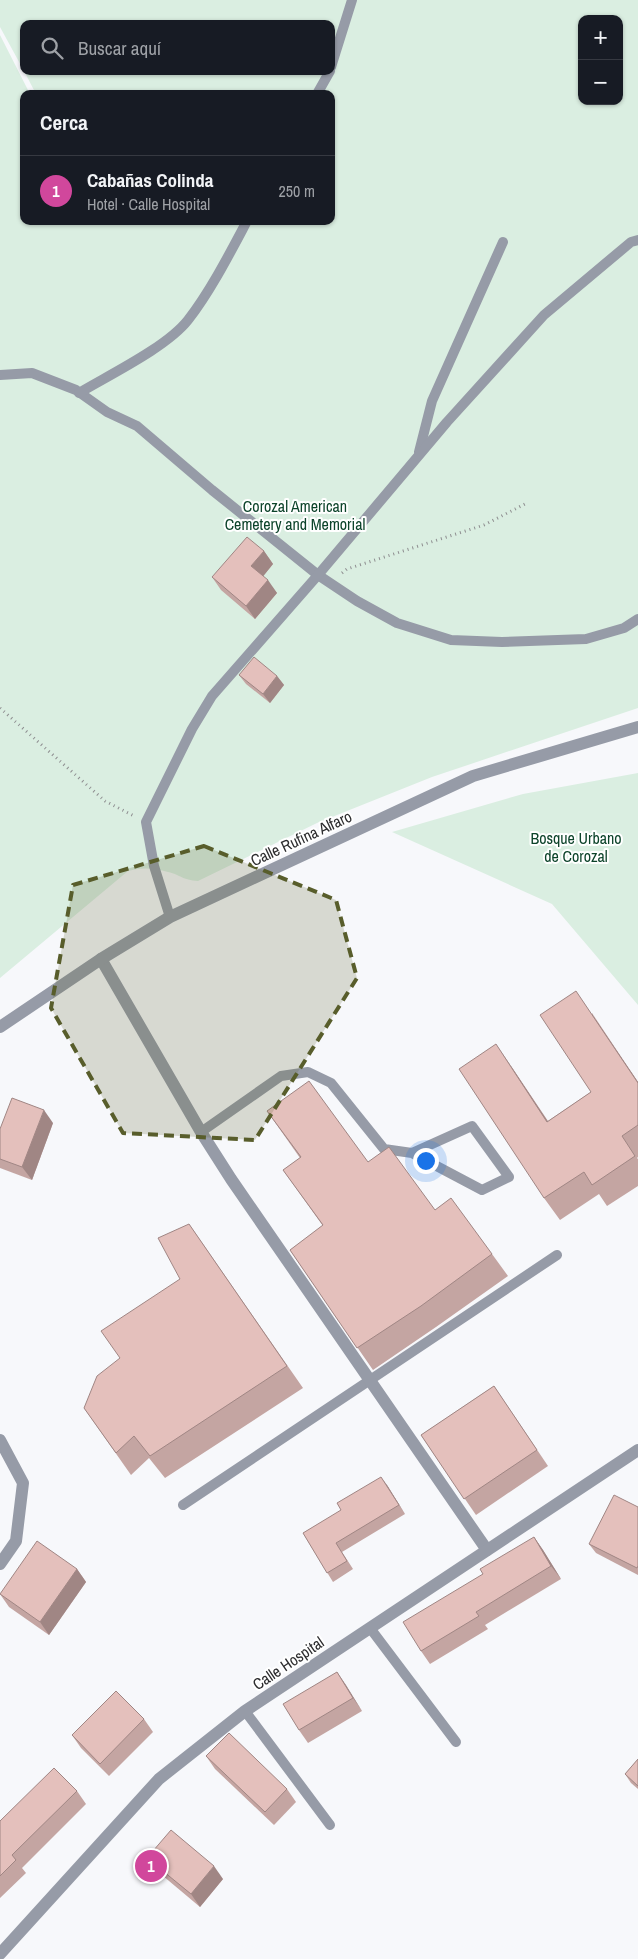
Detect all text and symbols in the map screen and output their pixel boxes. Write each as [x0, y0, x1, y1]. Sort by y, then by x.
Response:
map controls [578, 15, 623, 105]
button: + [578, 15, 623, 60]
search box [20, 20, 335, 75]
icon: search [38, 34, 66, 62]
text: Buscar aquí [78, 35, 161, 61]
button: − [578, 60, 623, 105]
text: Cerca [40, 108, 88, 137]
text: Cabañas Colinda [87, 167, 213, 193]
text: 1 [52, 180, 60, 202]
text: 250 m [279, 180, 315, 202]
text: Hotel · Calle Hospital [87, 193, 210, 215]
park label: Corozal American Cemetery and Memorial [225, 495, 365, 535]
street label: Calle Rufina Alfaro [247, 805, 355, 871]
park label: Bosque Urbano de Corozal [530, 827, 622, 867]
your location [413, 1148, 439, 1174]
street label: Calle Hospital [248, 1631, 328, 1695]
pin: 1 [135, 1847, 167, 1885]

